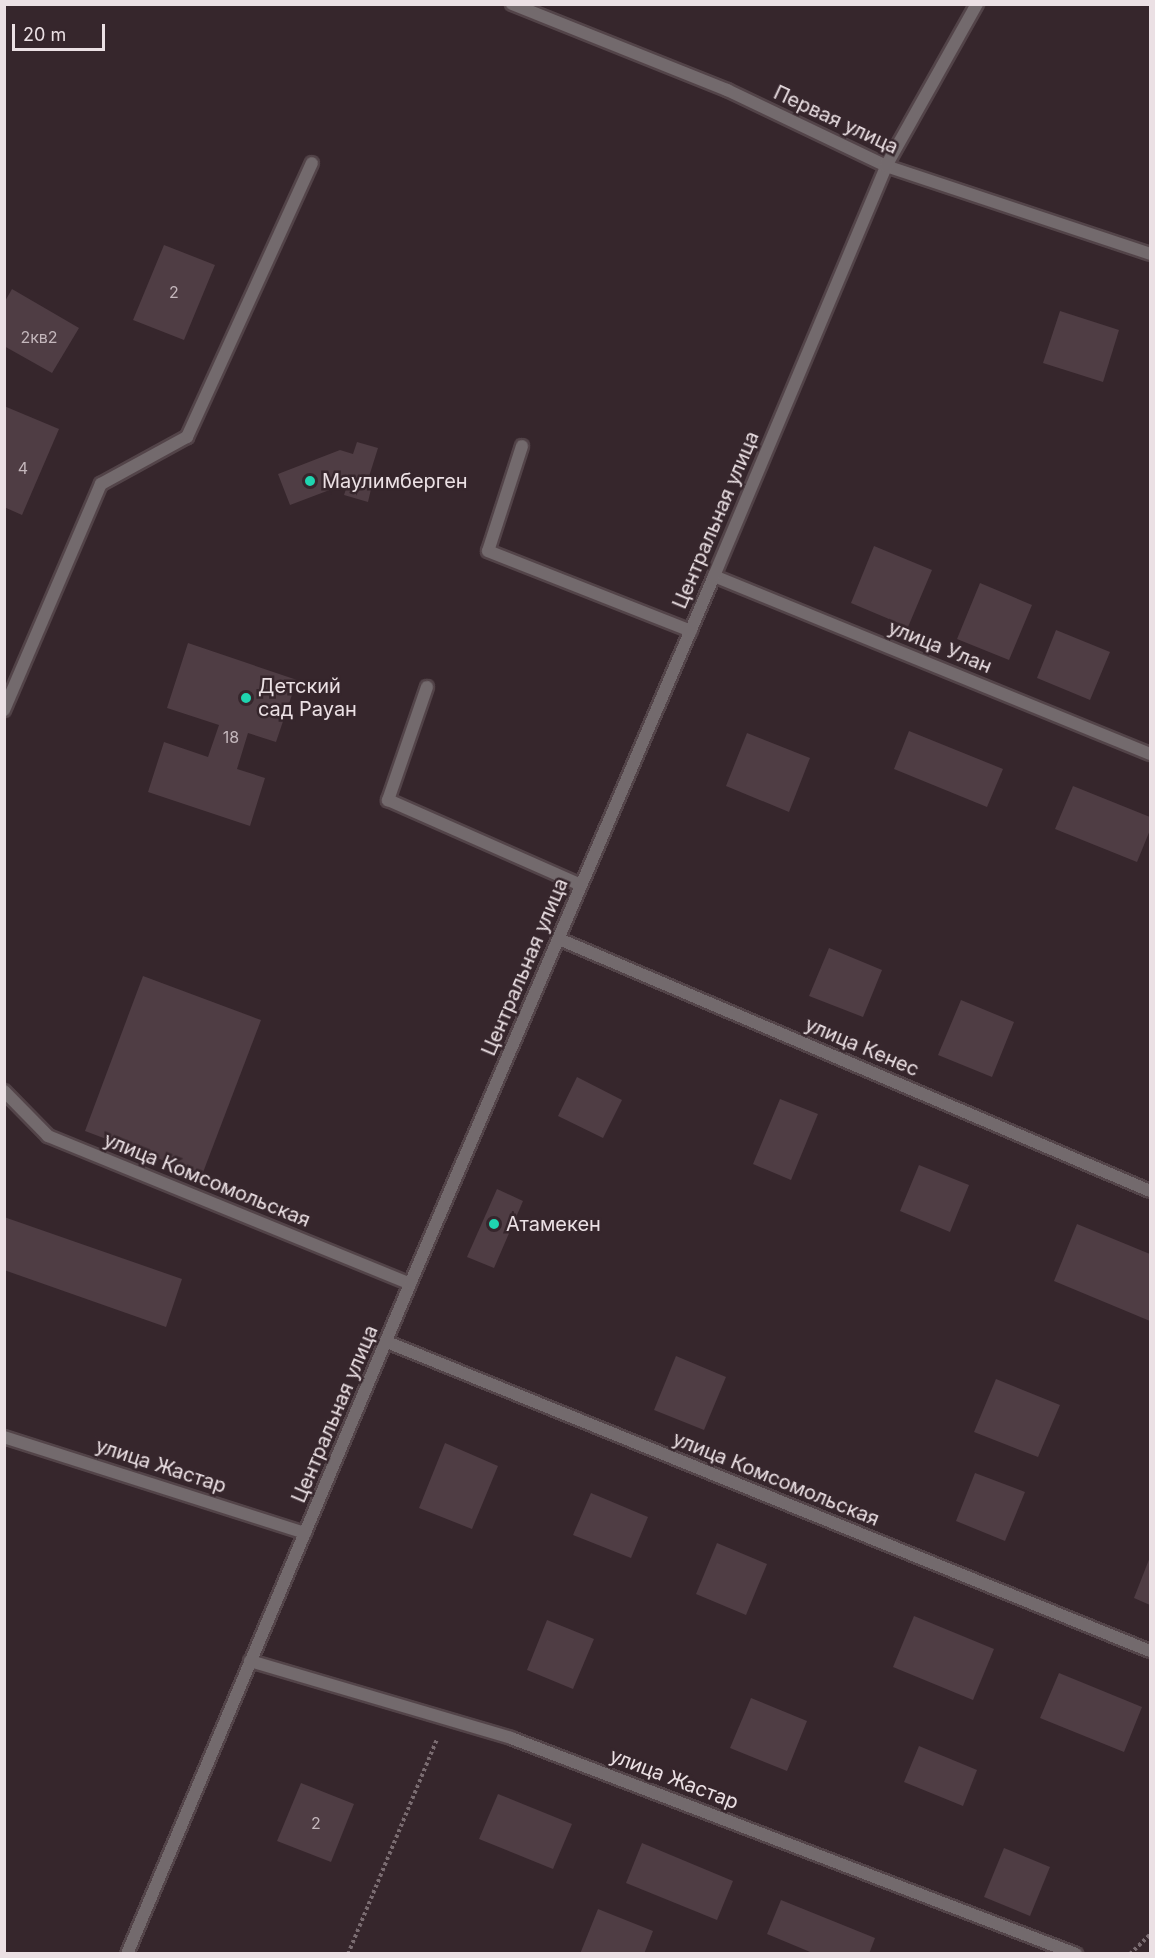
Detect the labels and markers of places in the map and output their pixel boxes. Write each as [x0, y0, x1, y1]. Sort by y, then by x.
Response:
place label: Маулимберген [322, 469, 468, 493]
marker: Маулимберген [303, 474, 317, 488]
place label: Детский сад Рауан [258, 674, 357, 721]
marker: Детский сад Рауан [239, 691, 253, 705]
place label: Атамекен [506, 1212, 601, 1236]
marker: Атамекен [487, 1217, 501, 1231]

